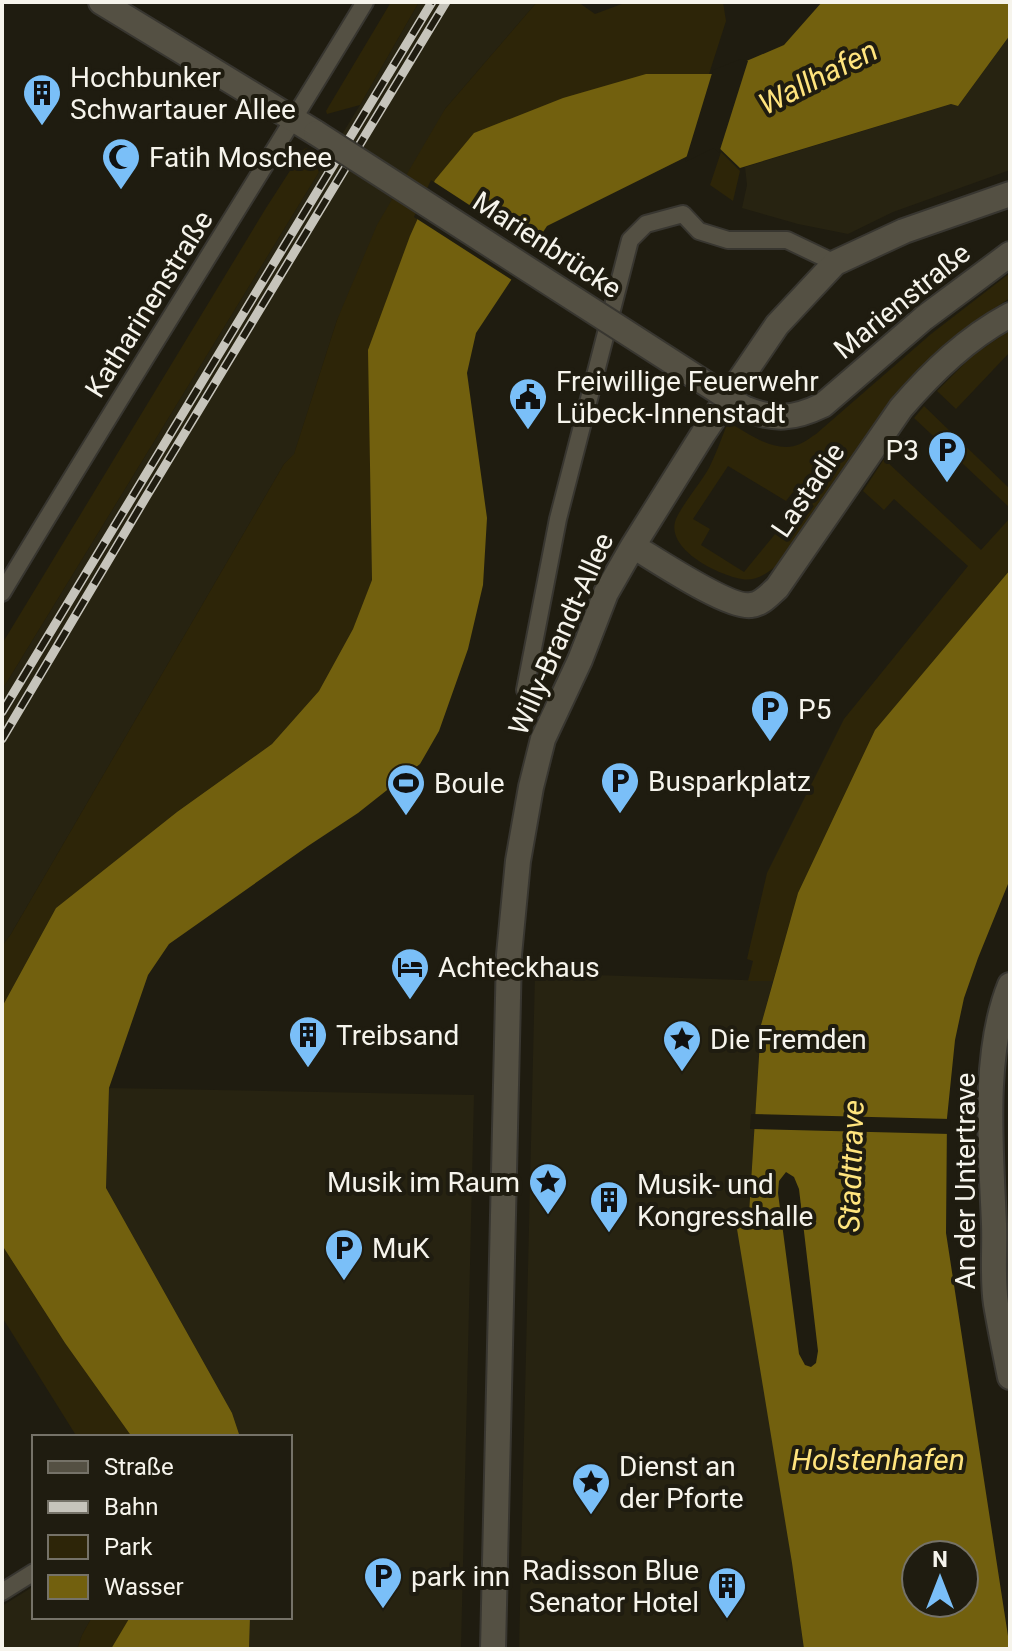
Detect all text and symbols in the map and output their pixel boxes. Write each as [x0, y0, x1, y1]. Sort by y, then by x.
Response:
water label: Wallhafen [753, 32, 883, 122]
place label: Hochbunker Schwartauer Allee [70, 61, 296, 126]
building icon: Hochbunker Schwartauer Allee [21, 72, 63, 127]
mosque icon: Fatih Moschee [100, 136, 142, 191]
place label: Fatih Moschee [149, 141, 332, 174]
street label: Marienbrücke [467, 185, 627, 305]
street label: Katharinenstraße [78, 205, 220, 403]
street label: Marienstraße [827, 236, 977, 366]
place label: Freiwillige Feuerwehr Lübeck-Innenstadt [556, 365, 819, 430]
public building icon: Freiwillige Feuerwehr Lübeck-Innenstadt [507, 376, 549, 431]
parking icon: P3 [926, 429, 968, 484]
place label: P3 [886, 434, 919, 467]
street label: Lastadie [765, 437, 851, 543]
street label: Willy-Brandt-Allee [502, 528, 620, 740]
parking icon: P5 [749, 688, 791, 743]
place label: P5 [798, 693, 831, 726]
parking icon: Busparkplatz [599, 760, 641, 815]
sports icon: Boule [385, 762, 427, 817]
place label: Busparkplatz [648, 765, 811, 798]
place label: Boule [434, 767, 505, 800]
hotel icon: Achteckhaus [389, 946, 431, 1001]
place label: Achteckhaus [438, 951, 600, 984]
building icon: Treibsand [287, 1014, 329, 1069]
place icon: Die Fremden [661, 1018, 703, 1073]
place label: Treibsand [336, 1019, 459, 1052]
place label: Die Fremden [710, 1023, 867, 1056]
street label: An der Untertrave [949, 1073, 982, 1289]
water label: Stadttrave [831, 1099, 871, 1233]
place icon: Musik im Raum [527, 1161, 569, 1216]
place label: Musik im Raum [327, 1166, 520, 1199]
place label: Musik- und Kongresshalle [637, 1168, 813, 1233]
building icon: Musik- und Kongresshalle [588, 1179, 630, 1234]
parking icon: MuK [323, 1227, 365, 1282]
place label: MuK [372, 1232, 430, 1265]
legend [32, 1435, 292, 1619]
water label: Holstenhafen [791, 1442, 965, 1477]
place label: Dienst an der Pforte [619, 1450, 744, 1515]
text: Straße [104, 1453, 174, 1481]
place icon: Dienst an der Pforte [570, 1461, 612, 1516]
text: Bahn [104, 1493, 158, 1521]
text: Park [104, 1533, 153, 1561]
north arrow [900, 1539, 980, 1619]
text: N [932, 1547, 948, 1572]
place label: Radisson Blue Senator Hotel [522, 1554, 699, 1619]
parking icon: park inn [362, 1555, 404, 1610]
place label: park inn [411, 1560, 510, 1593]
building icon: Radisson Blue Senator Hotel [706, 1565, 748, 1620]
text: Wasser [104, 1573, 184, 1601]

